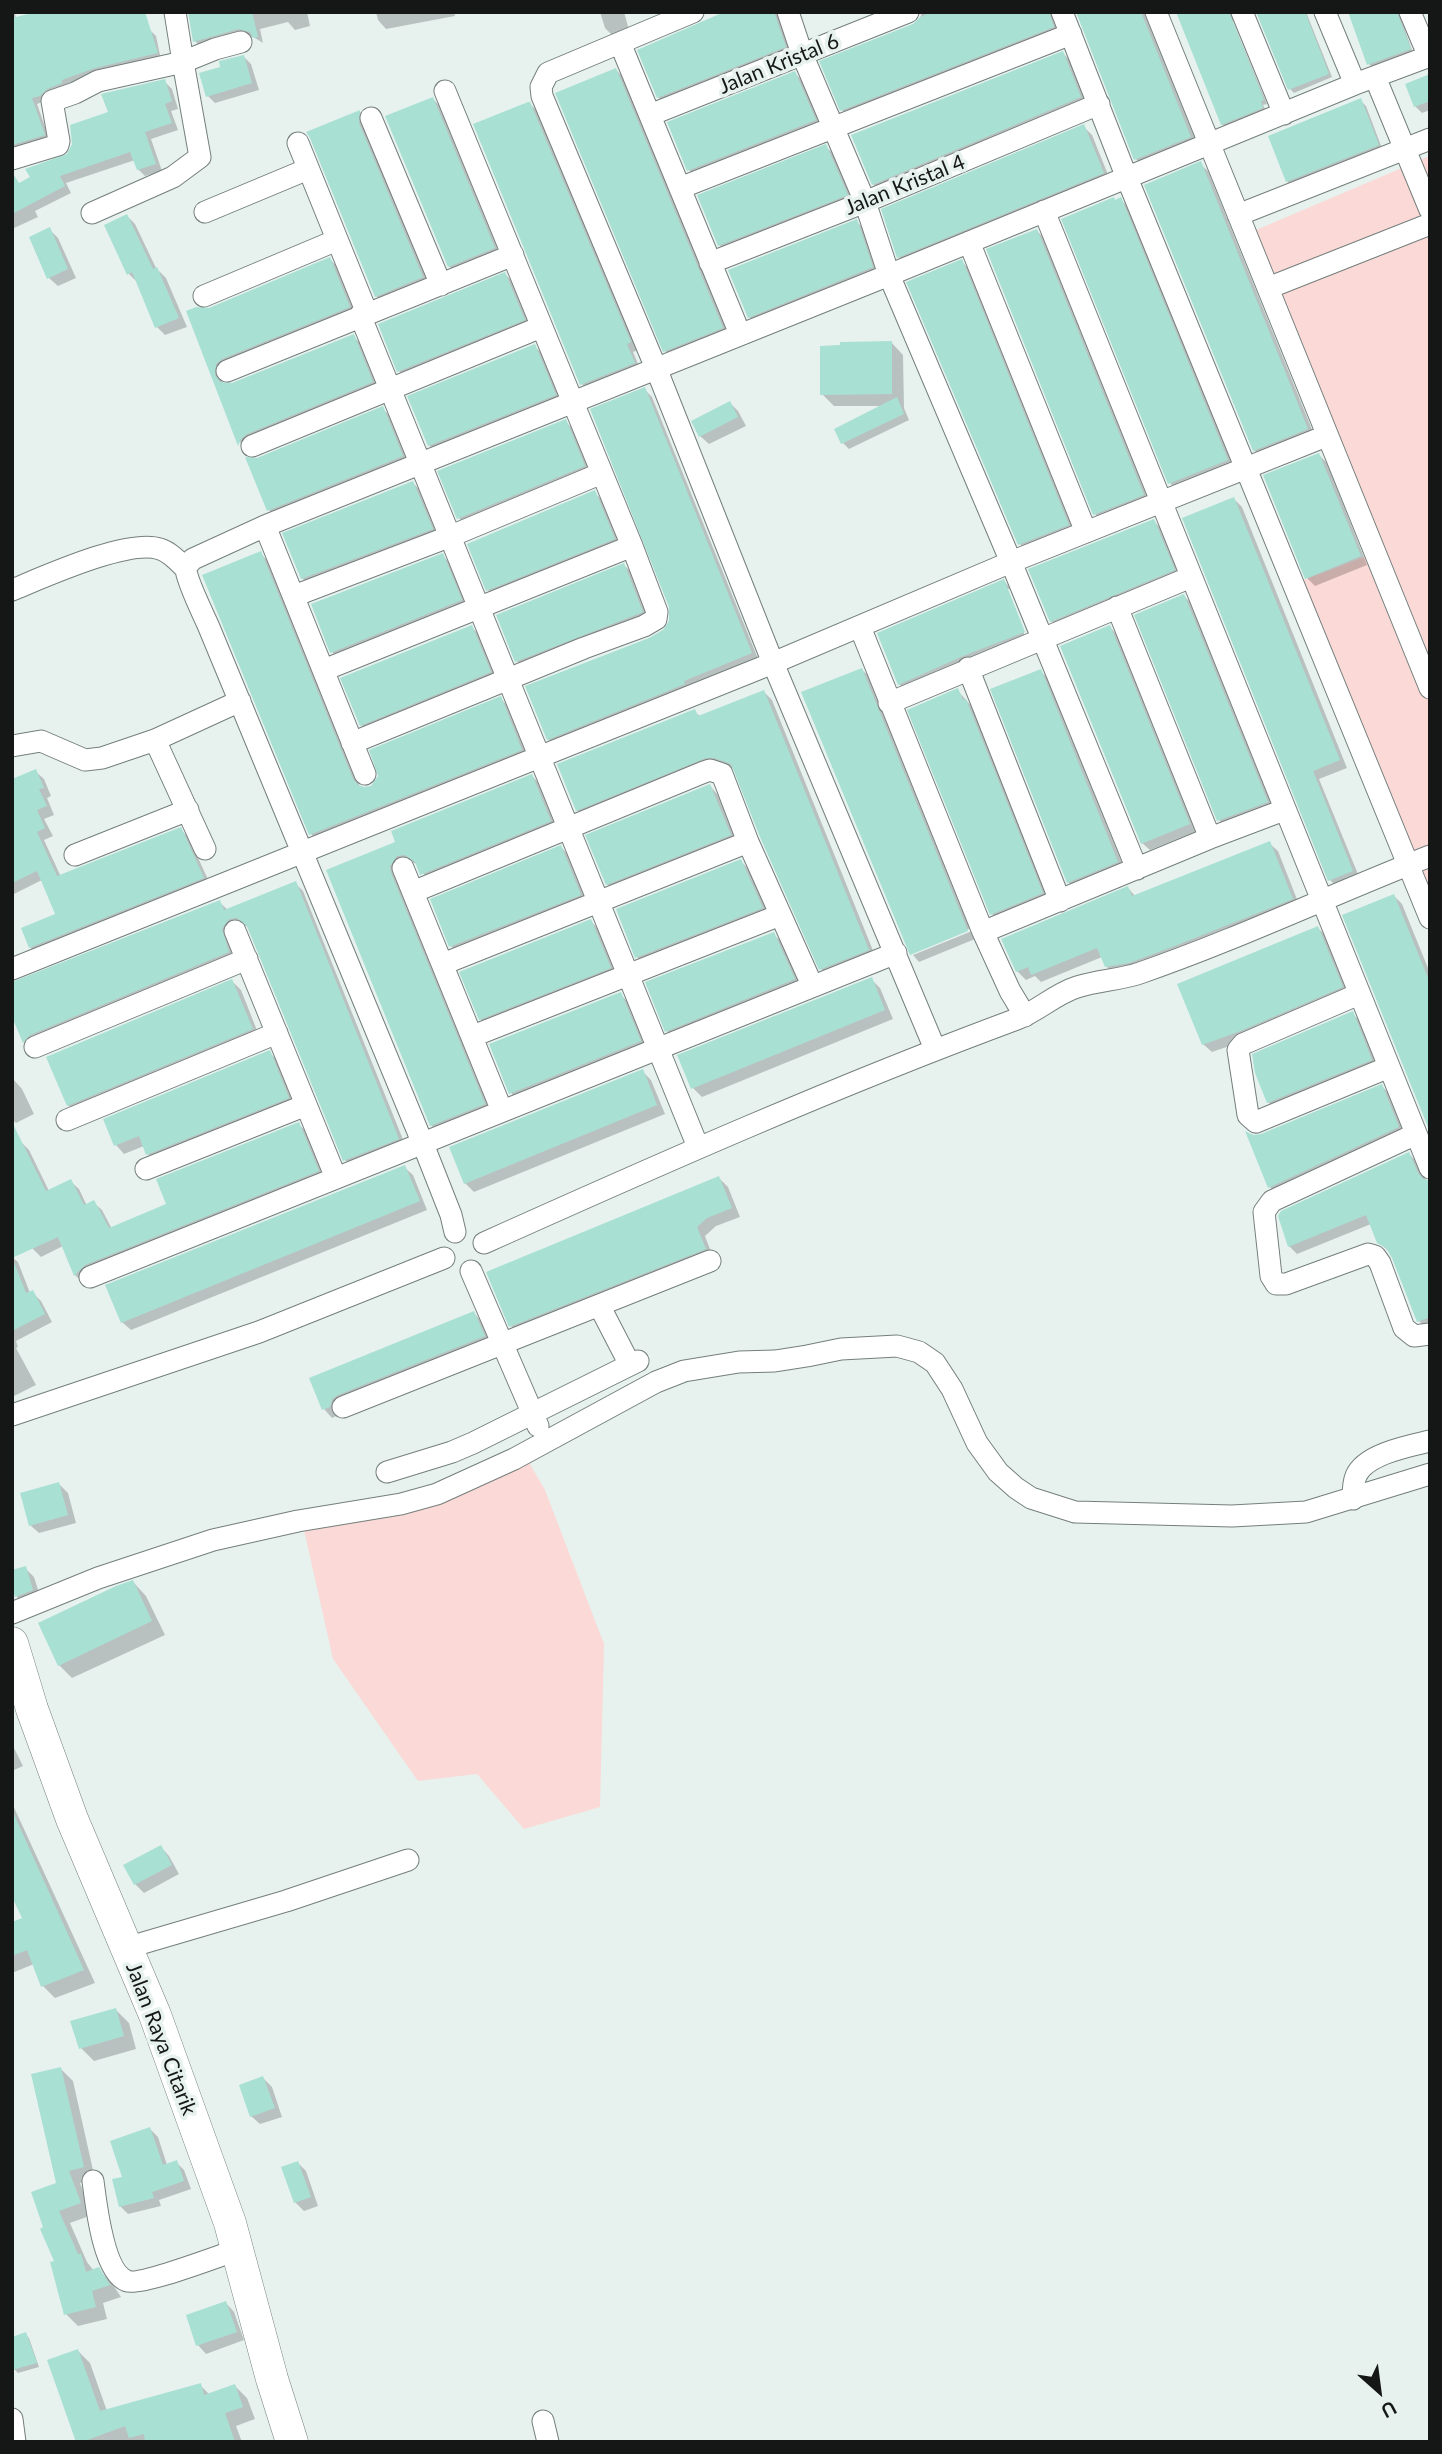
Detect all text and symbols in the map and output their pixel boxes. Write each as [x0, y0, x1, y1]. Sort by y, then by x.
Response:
street label: Jalan Kristal 6 [715, 28, 843, 100]
street label: Jalan Kristal 4 [841, 149, 969, 221]
street label: Jalan Raya Citarik [120, 1959, 202, 2119]
north arrow [1344, 2356, 1414, 2426]
text: U [1377, 2397, 1401, 2423]

